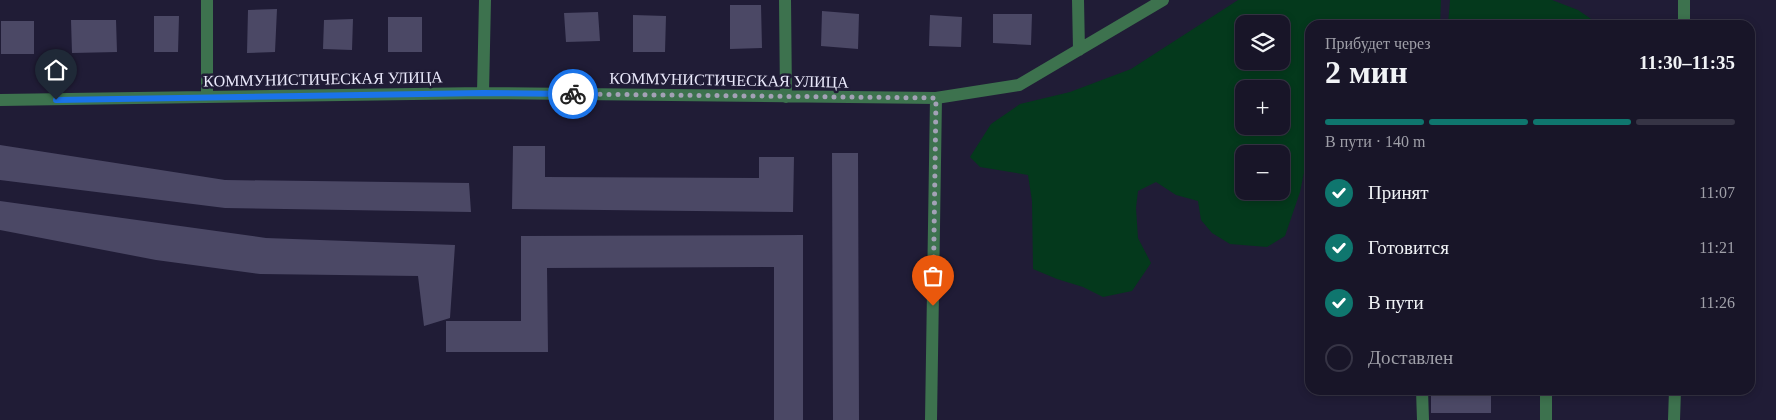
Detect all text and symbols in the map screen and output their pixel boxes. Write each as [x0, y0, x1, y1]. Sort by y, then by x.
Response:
map controls [1235, 15, 1290, 200]
button: layers [1235, 15, 1290, 70]
text: Прибудет через [1325, 35, 1431, 52]
pin [35, 49, 77, 100]
text: 11:30–11:35 [1639, 52, 1735, 73]
text: 2 мин [1325, 54, 1408, 90]
icon: home [42, 56, 70, 84]
street label: КОММУНИСТИЧЕСКАЯ УЛИЦА [203, 68, 443, 91]
courier [548, 69, 598, 119]
street label: КОММУНИСТИЧЕСКАЯ УЛИЦА [609, 69, 849, 92]
icon: bike [559, 80, 587, 108]
button: + [1235, 80, 1290, 135]
text: В пути · 140 m [1325, 133, 1426, 150]
button: − [1235, 145, 1290, 200]
icon: check [1325, 179, 1353, 207]
text: Принят [1368, 182, 1429, 203]
text: 11:07 [1699, 184, 1735, 201]
icon: check [1325, 234, 1353, 262]
text: Готовится [1368, 237, 1449, 258]
text: 11:21 [1699, 239, 1735, 256]
pin [912, 255, 954, 306]
icon: bag [919, 262, 947, 290]
icon: check [1325, 289, 1353, 317]
text: В пути [1368, 292, 1424, 313]
text: 11:26 [1699, 294, 1735, 311]
text: Доставлен [1368, 347, 1453, 368]

